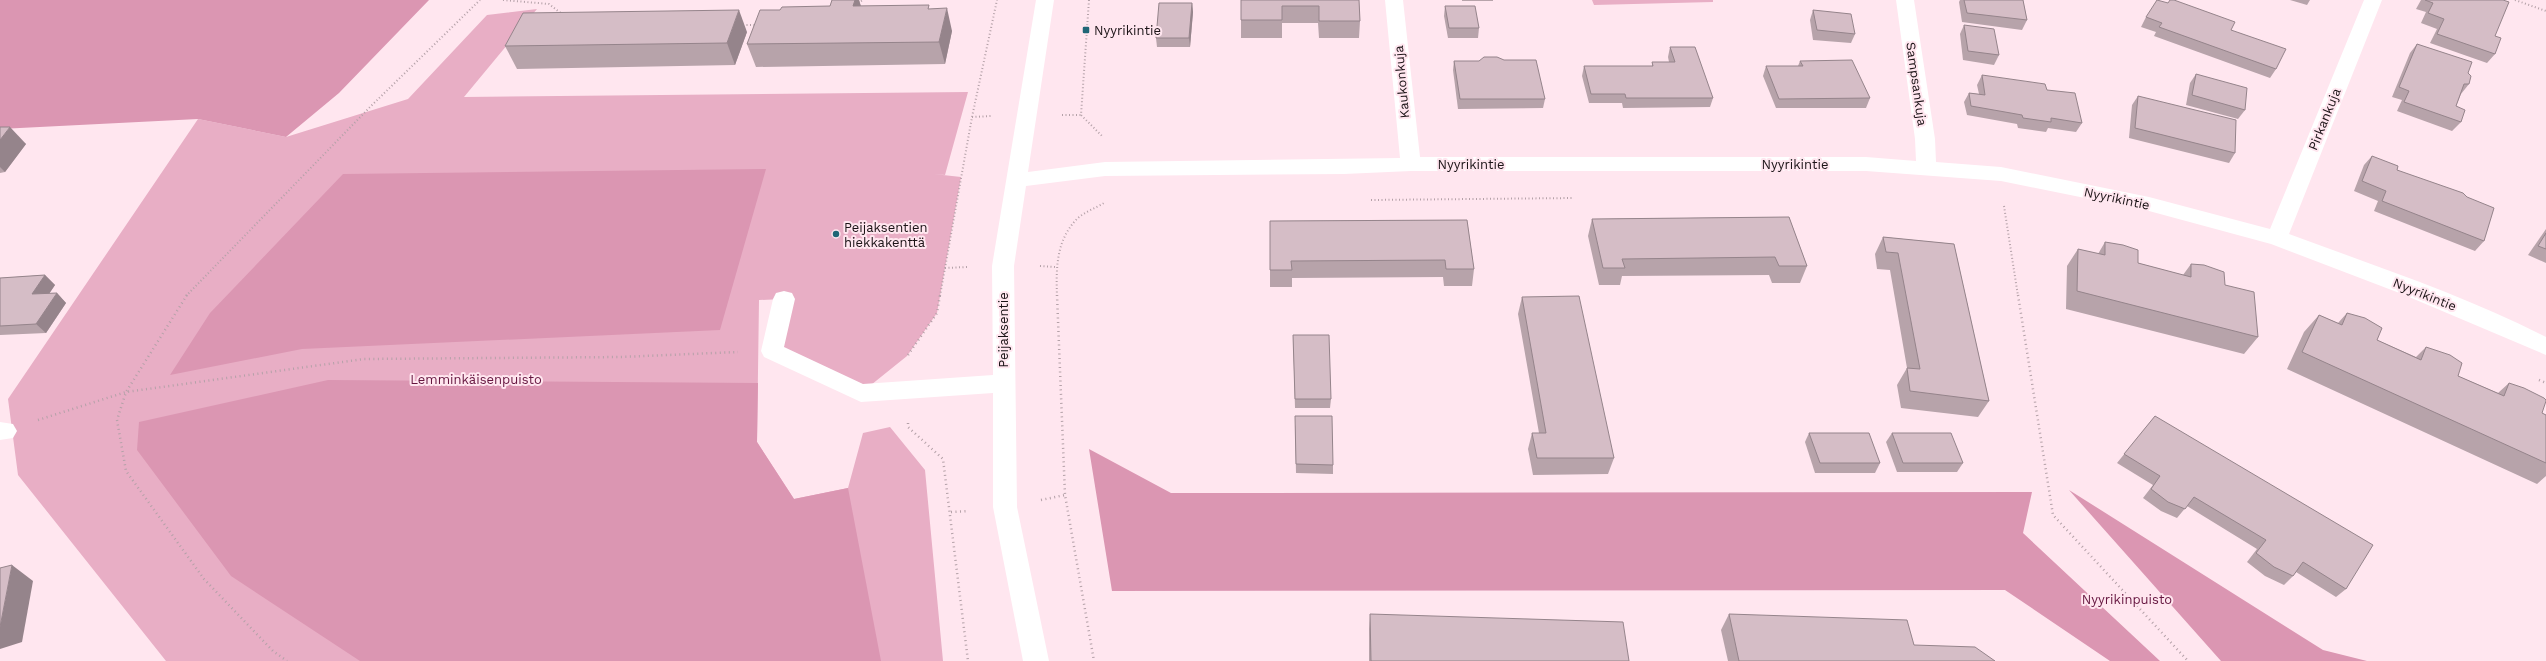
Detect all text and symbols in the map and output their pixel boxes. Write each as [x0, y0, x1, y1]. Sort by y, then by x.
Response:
place label: Nyyrikintie [1094, 23, 1161, 38]
marker: Nyyrikintie [1081, 25, 1091, 35]
street label: Sampsankuja [1903, 41, 1930, 128]
street label: Kaukonkuja [1391, 44, 1412, 119]
street label: Pirkankuja [2305, 85, 2344, 152]
street label: Nyyrikintie [1438, 157, 1504, 172]
street label: Nyyrikintie [1762, 157, 1828, 172]
street label: Nyyrikintie [2083, 184, 2151, 213]
place label: Peijaksentien hiekkakenttä [844, 220, 928, 250]
marker: Peijaksentien hiekkakenttä [831, 229, 841, 239]
street label: Nyyrikintie [2391, 275, 2459, 314]
street label: Peijaksentie [996, 292, 1011, 368]
park label: Lemminkäisenpuisto [410, 372, 542, 387]
park label: Nyyrikinpuisto [2082, 592, 2172, 607]

